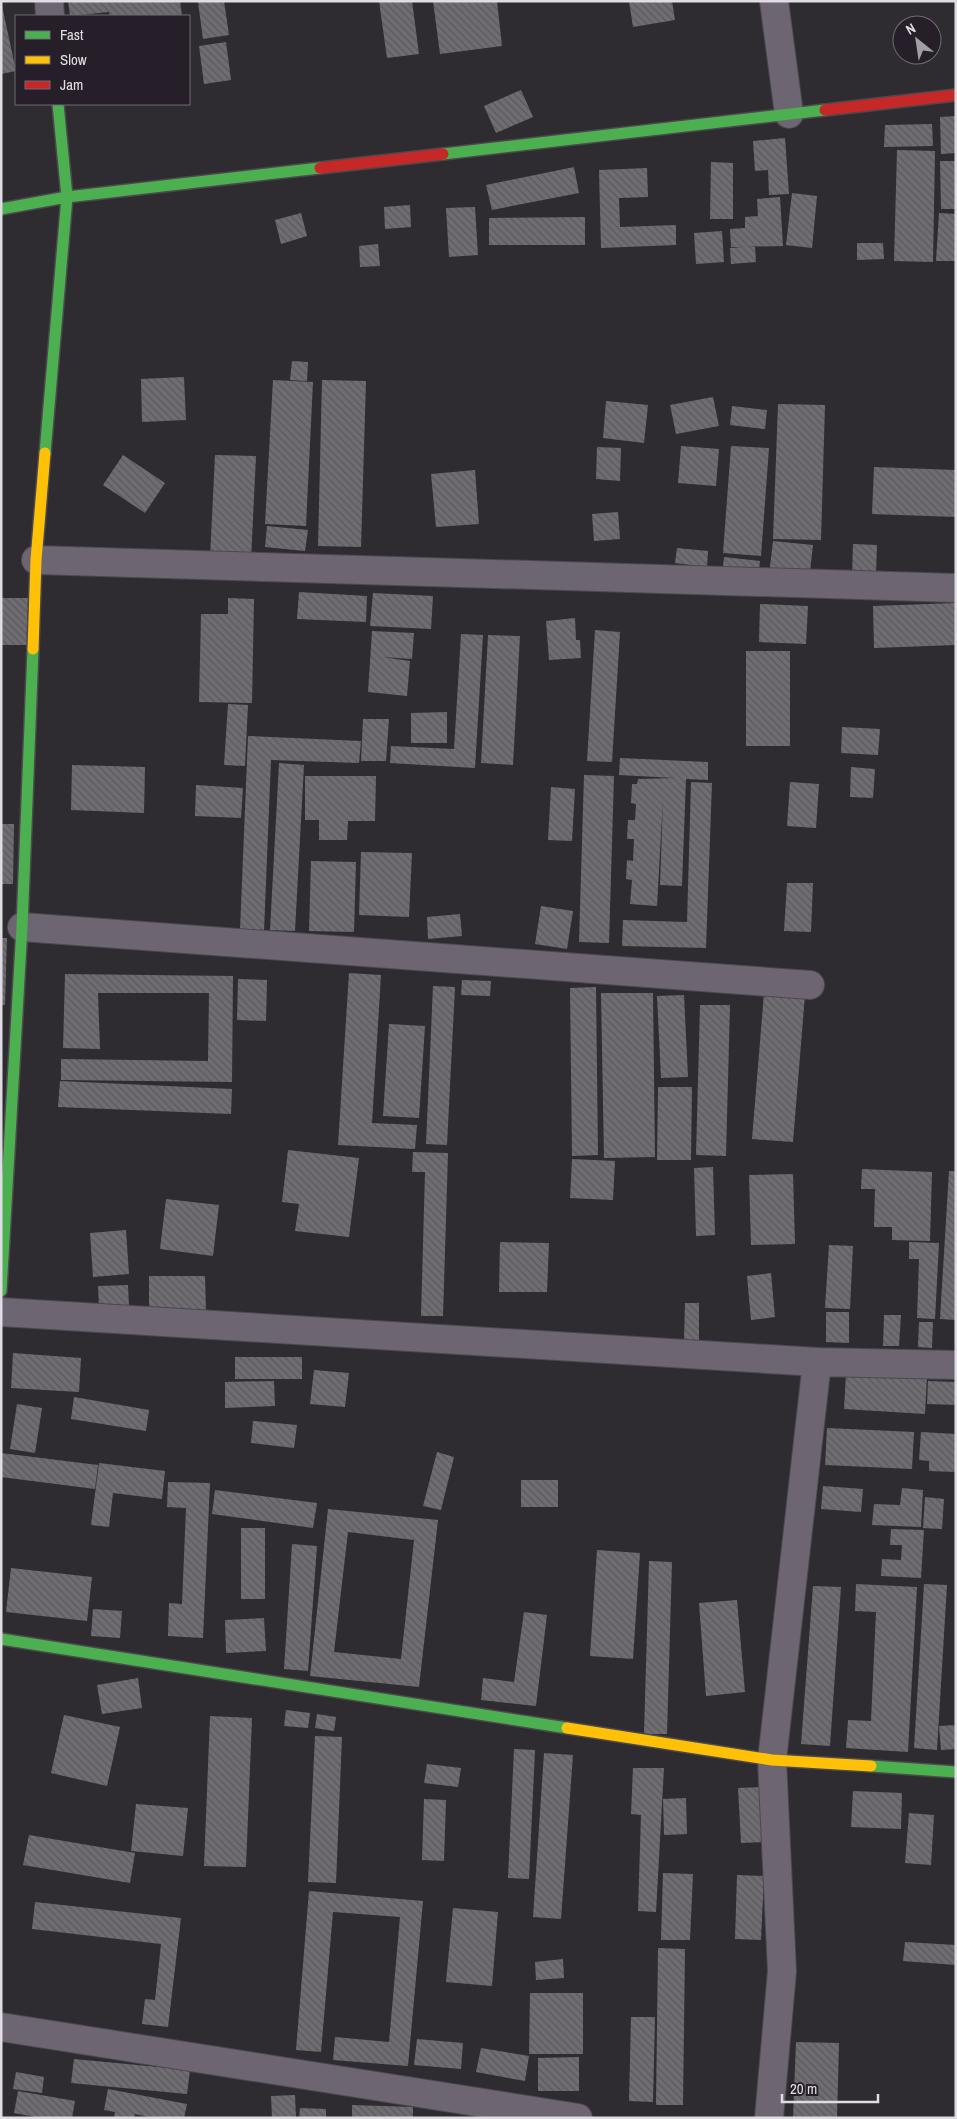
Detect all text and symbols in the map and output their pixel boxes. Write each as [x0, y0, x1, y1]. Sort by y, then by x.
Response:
legend [15, 15, 190, 105]
north arrow [892, 15, 942, 65]
text: N [902, 19, 919, 39]
text: Fast [60, 24, 84, 45]
text: Slow [60, 49, 87, 70]
text: Jam [60, 74, 83, 95]
scale bar [782, 2072, 878, 2104]
text: 20 m [790, 2078, 817, 2099]

